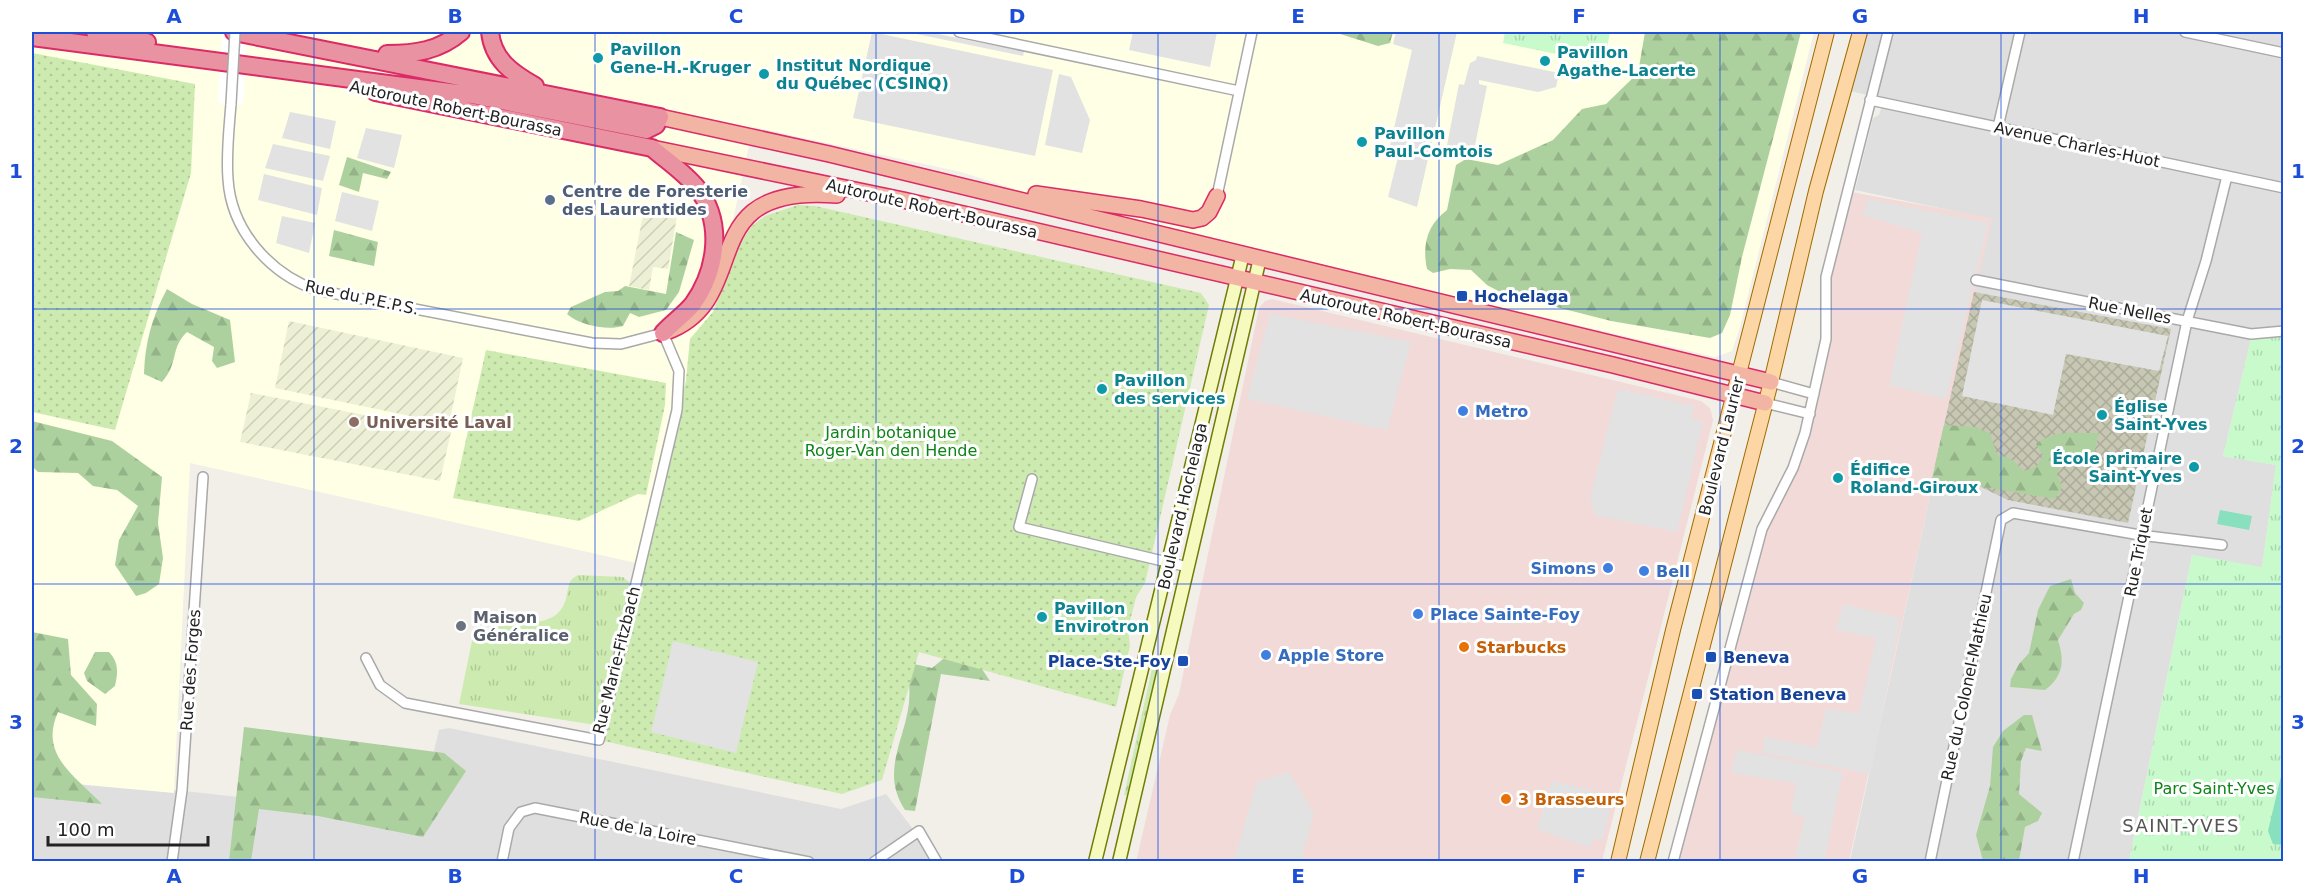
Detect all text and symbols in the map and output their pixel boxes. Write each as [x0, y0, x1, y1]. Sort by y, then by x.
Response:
text: A [166, 4, 182, 28]
text: B [447, 4, 463, 28]
text: C [729, 4, 743, 28]
text: D [1009, 4, 1025, 28]
text: E [1291, 4, 1305, 28]
text: F [1572, 4, 1586, 28]
text: G [1852, 4, 1868, 28]
text: H [2133, 4, 2149, 28]
place label: Pavillon Gene-H.-Kruger [610, 40, 751, 77]
place label: Pavillon Agathe-Lacerte [1557, 43, 1696, 80]
marker: Pavillon Gene-H.-Kruger [591, 51, 605, 65]
marker: Pavillon Agathe-Lacerte [1538, 54, 1552, 68]
place label: Institut Nordique du Québec (CSINQ) [776, 56, 949, 93]
marker: Institut Nordique du Québec (CSINQ) [757, 67, 771, 81]
street label: Autoroute Robert-Bourassa [348, 77, 564, 140]
street label: Avenue Charles-Huot [1992, 118, 2161, 171]
place label: Pavillon Paul-Comtois [1374, 124, 1493, 161]
marker: Pavillon Paul-Comtois [1355, 135, 1369, 149]
text: 1 [9, 159, 23, 183]
text: 1 [2291, 159, 2305, 183]
street label: Autoroute Robert-Bourassa [824, 175, 1040, 242]
place label: Centre de Foresterie des Laurentides [562, 182, 748, 219]
marker: Centre de Foresterie des Laurentides [543, 193, 557, 207]
street label: Rue du P.E.P.S. [303, 276, 420, 319]
street label: Autoroute Robert-Bourassa [1298, 285, 1514, 352]
place label: Hochelaga [1474, 287, 1569, 306]
marker: Hochelaga [1455, 289, 1469, 303]
street label: Rue Nelles [2087, 293, 2173, 328]
place label: Pavillon des services [1114, 371, 1225, 408]
street label: Boulevard Laurier [1695, 374, 1748, 517]
marker: Pavillon des services [1095, 382, 1109, 396]
place label: Église Saint-Yves [2114, 397, 2208, 434]
place label: Metro [1475, 402, 1528, 421]
marker: Metro [1456, 404, 1470, 418]
marker: Église Saint-Yves [2095, 408, 2109, 422]
place label: Université Laval [366, 413, 512, 432]
marker: Université Laval [347, 415, 361, 429]
street label: Boulevard Hochelaga [1154, 421, 1211, 591]
park label: Jardin botanique Roger-Van den Hende [805, 423, 977, 460]
text: 2 [9, 434, 23, 458]
text: 2 [2291, 434, 2305, 458]
place label: École primaire Saint-Yves [2052, 449, 2182, 486]
place label: Édifice Roland-Giroux [1850, 460, 1979, 497]
marker: École primaire Saint-Yves [2187, 460, 2201, 474]
marker: Édifice Roland-Giroux [1831, 471, 1845, 485]
street label: Rue Triquet [2121, 506, 2156, 598]
place label: Simons [1530, 559, 1596, 578]
marker: Simons [1601, 561, 1615, 575]
place label: Bell [1656, 562, 1690, 581]
marker: Bell [1637, 564, 1651, 578]
street label: Rue Marie-Fitzbach [589, 584, 644, 736]
street label: Rue du Colonel-Mathieu [1937, 592, 1996, 782]
place label: Pavillon Envirotron [1054, 599, 1149, 636]
place label: Place Sainte-Foy [1430, 605, 1581, 624]
marker: Place Sainte-Foy [1411, 607, 1425, 621]
place label: Maison Généralice [473, 608, 569, 645]
street label: Rue des Forges [177, 609, 204, 732]
marker: Pavillon Envirotron [1035, 610, 1049, 624]
marker: Maison Généralice [454, 619, 468, 633]
place label: Starbucks [1476, 638, 1566, 657]
marker: Starbucks [1457, 640, 1471, 654]
place label: Apple Store [1278, 646, 1384, 665]
marker: Apple Store [1259, 648, 1273, 662]
place label: Beneva [1723, 648, 1790, 667]
marker: Beneva [1704, 650, 1718, 664]
place label: Place-Ste-Foy [1048, 652, 1172, 671]
marker: Place-Ste-Foy [1176, 654, 1190, 668]
place label: Station Beneva [1709, 685, 1847, 704]
marker: Station Beneva [1690, 687, 1704, 701]
text: 3 [9, 710, 23, 734]
text: 3 [2291, 710, 2305, 734]
park label: Parc Saint-Yves [2154, 779, 2274, 798]
place label: 3 Brasseurs [1518, 790, 1624, 809]
marker: 3 Brasseurs [1499, 792, 1513, 806]
street label: Rue de la Loire [578, 808, 698, 849]
scale bar [48, 809, 208, 847]
district label: SAINT-YVES [2122, 815, 2240, 836]
text: 100 m [57, 819, 115, 840]
text: A [166, 864, 182, 888]
text: B [447, 864, 463, 888]
text: C [729, 864, 743, 888]
text: D [1009, 864, 1025, 888]
text: E [1291, 864, 1305, 888]
text: F [1572, 864, 1586, 888]
text: G [1852, 864, 1868, 888]
text: H [2133, 864, 2149, 888]

